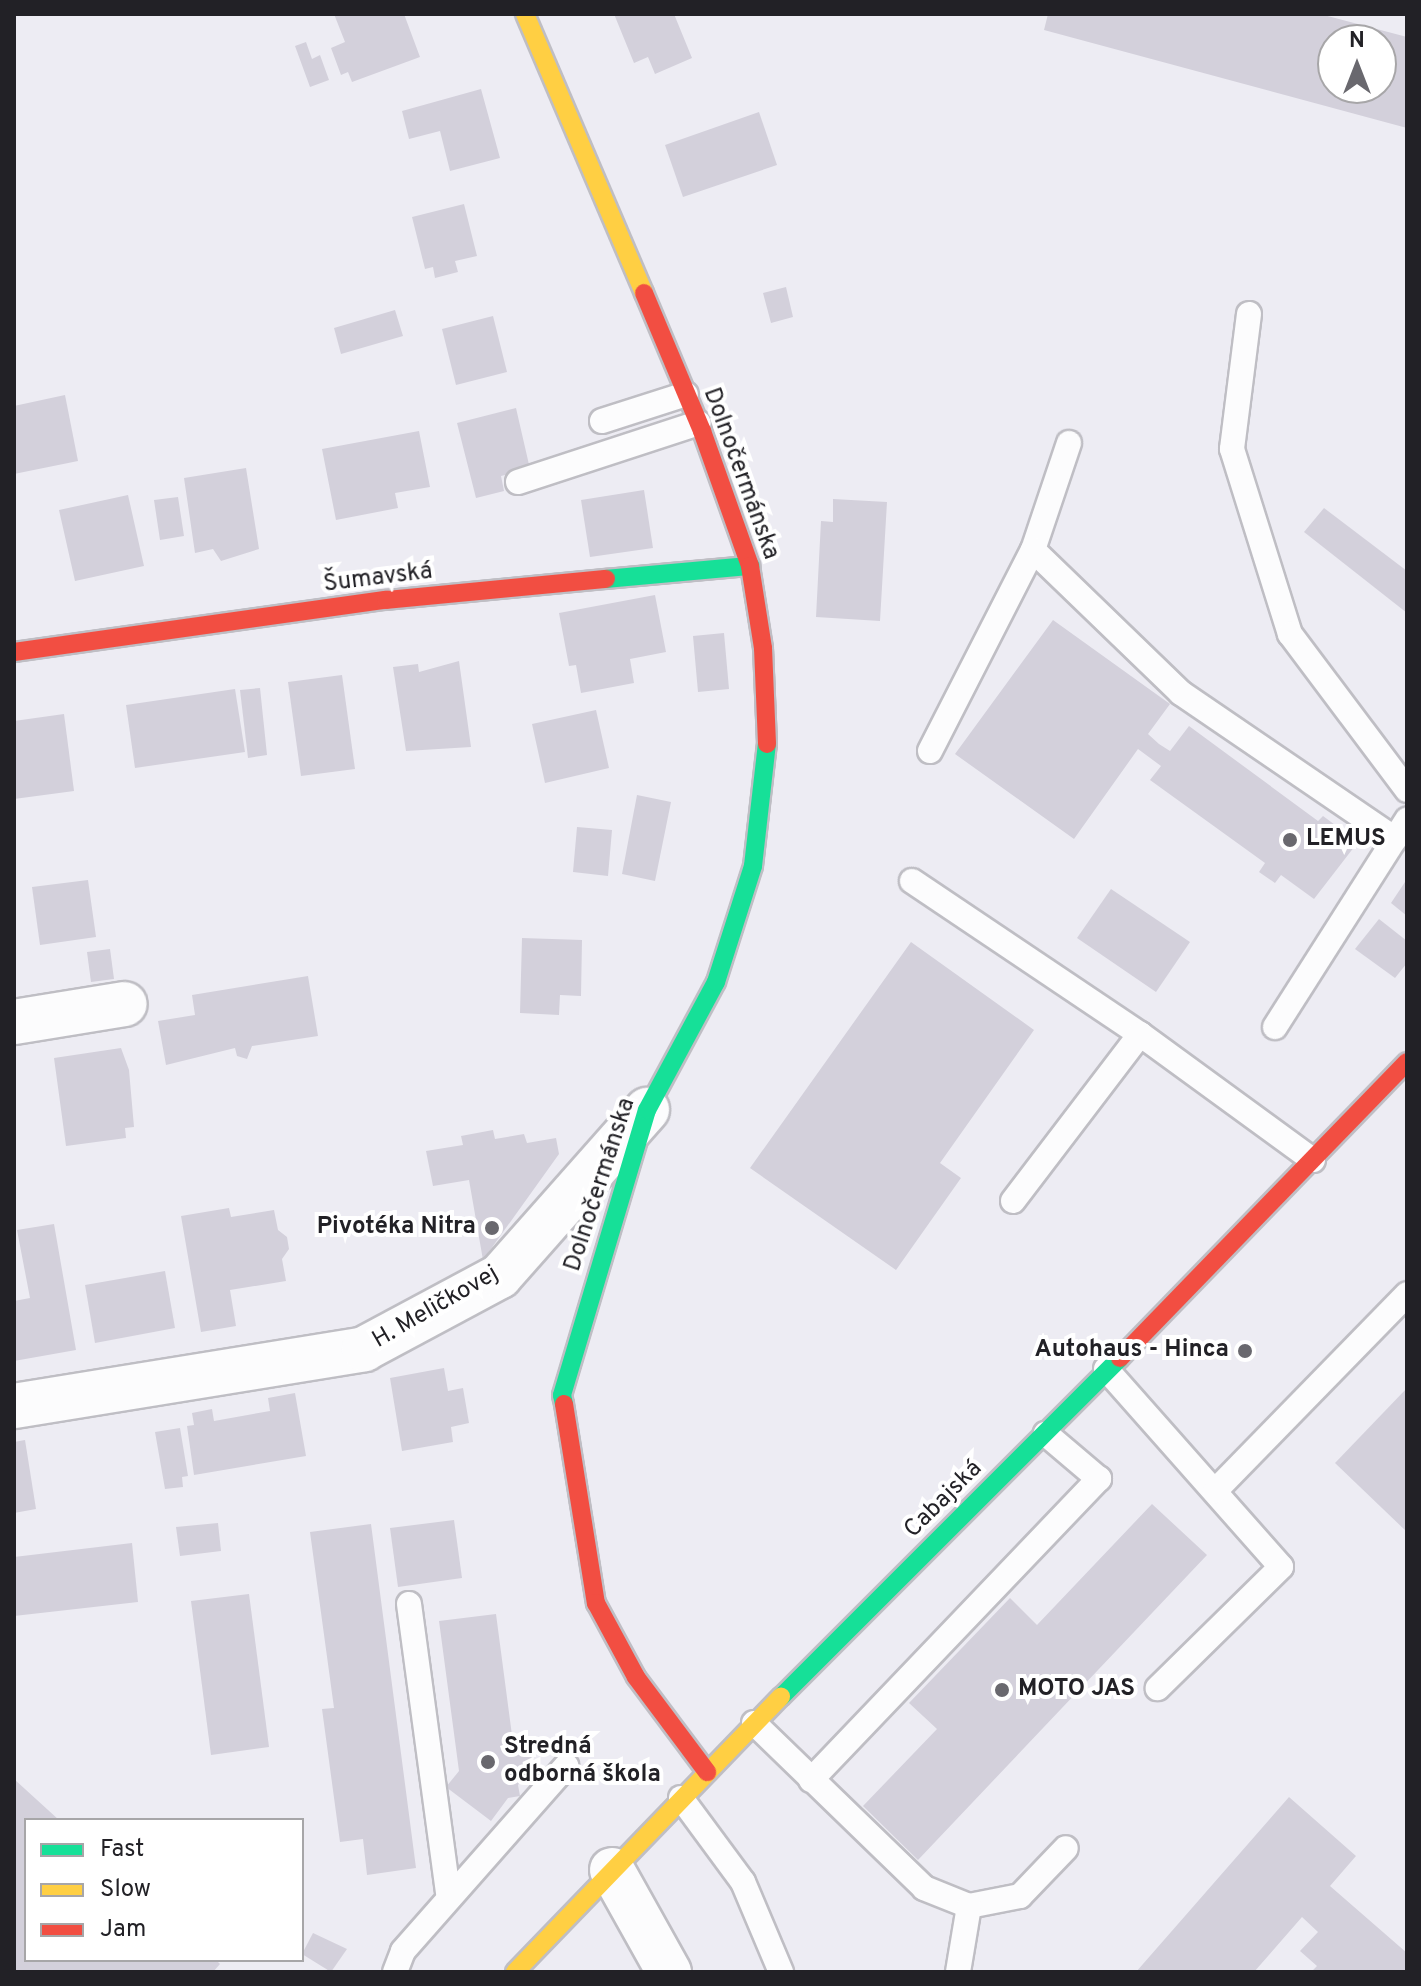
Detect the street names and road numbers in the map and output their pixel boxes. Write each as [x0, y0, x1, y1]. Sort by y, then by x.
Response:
street label: Dolnočermánska [696, 384, 784, 564]
street label: Šumavská [322, 558, 434, 600]
street label: Dolnočermánska [559, 1095, 643, 1275]
street label: H. Meličkovej [368, 1260, 504, 1356]
street label: Cabajská [899, 1455, 989, 1545]

